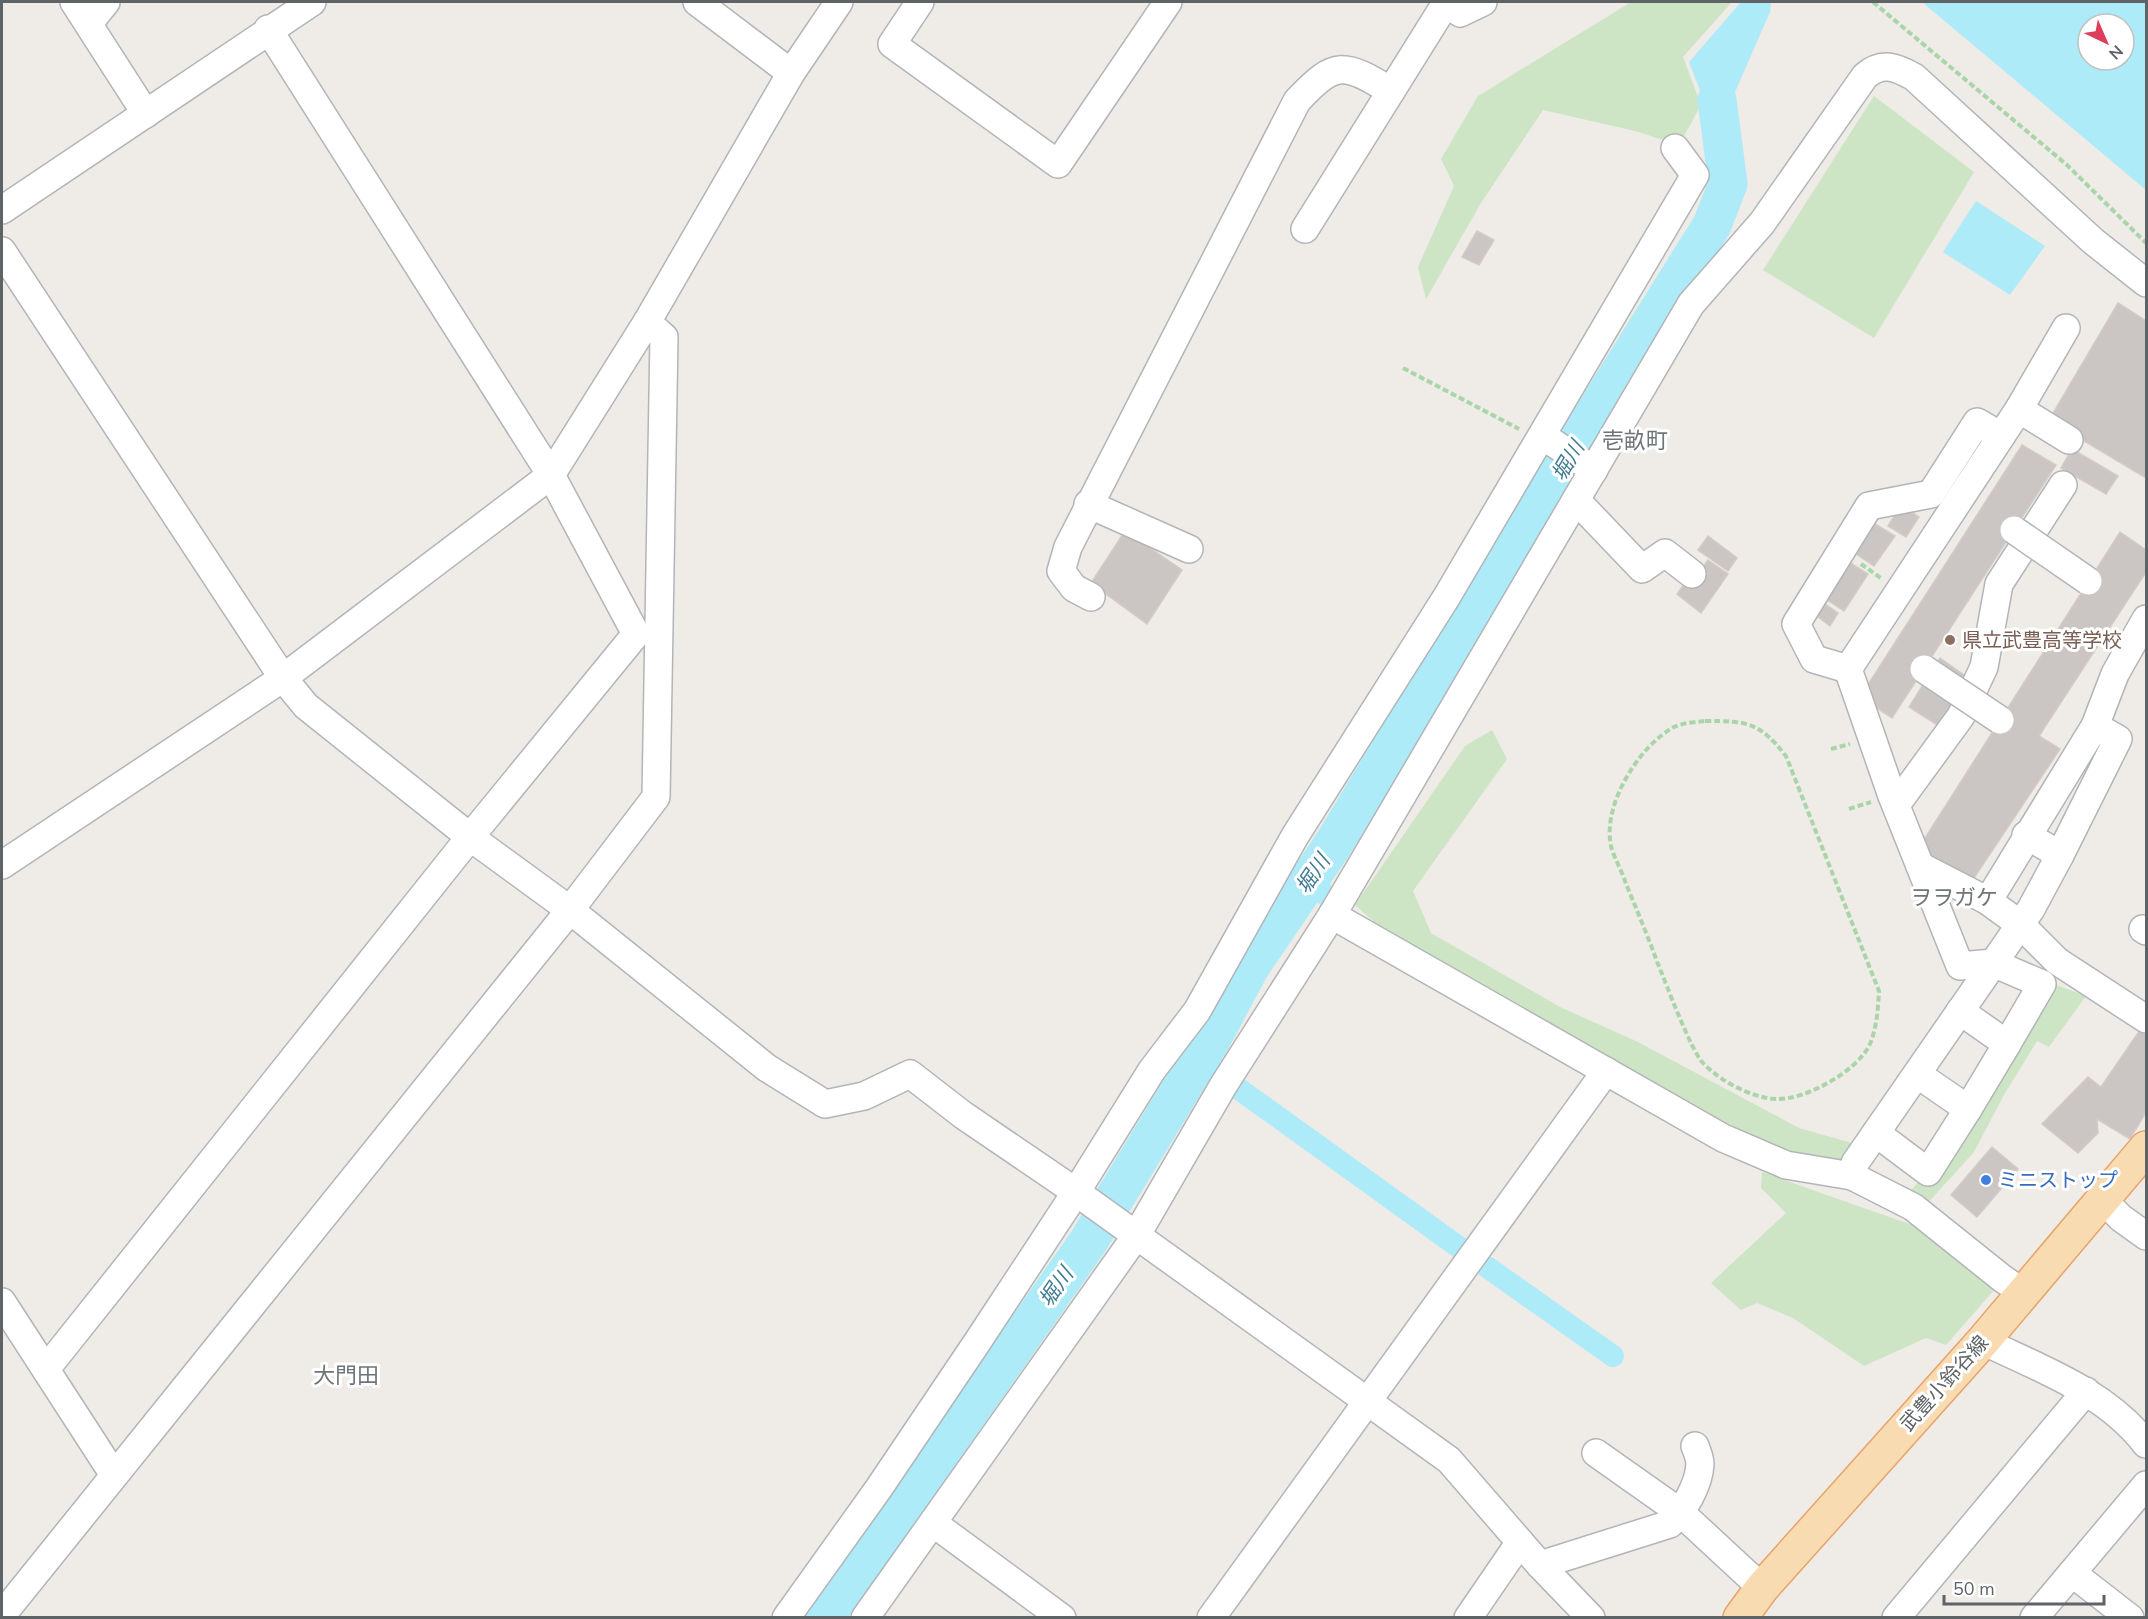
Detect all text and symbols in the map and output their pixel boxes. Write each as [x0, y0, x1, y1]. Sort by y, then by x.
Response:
north arrow [2076, 12, 2136, 72]
text: N [2104, 40, 2128, 64]
district label: 壱畝町 [1602, 426, 1668, 456]
water label: 堀川 [1545, 434, 1592, 486]
place label: 県立武豊高等学校 [1962, 627, 2122, 654]
marker: 県立武豊高等学校 [1943, 633, 1957, 647]
water label: 堀川 [1290, 847, 1337, 899]
district label: ヲヲガケ [1910, 883, 1998, 913]
place label: ミニストップ [1998, 1167, 2118, 1194]
marker: ミニストップ [1979, 1173, 1993, 1187]
water label: 堀川 [1032, 1260, 1081, 1312]
street label: 武豊小鈴谷線 [1894, 1330, 1995, 1437]
district label: 大門田 [313, 1361, 379, 1391]
scale bar [1944, 1568, 2104, 1606]
text: 50 m [1953, 1577, 1995, 1601]

